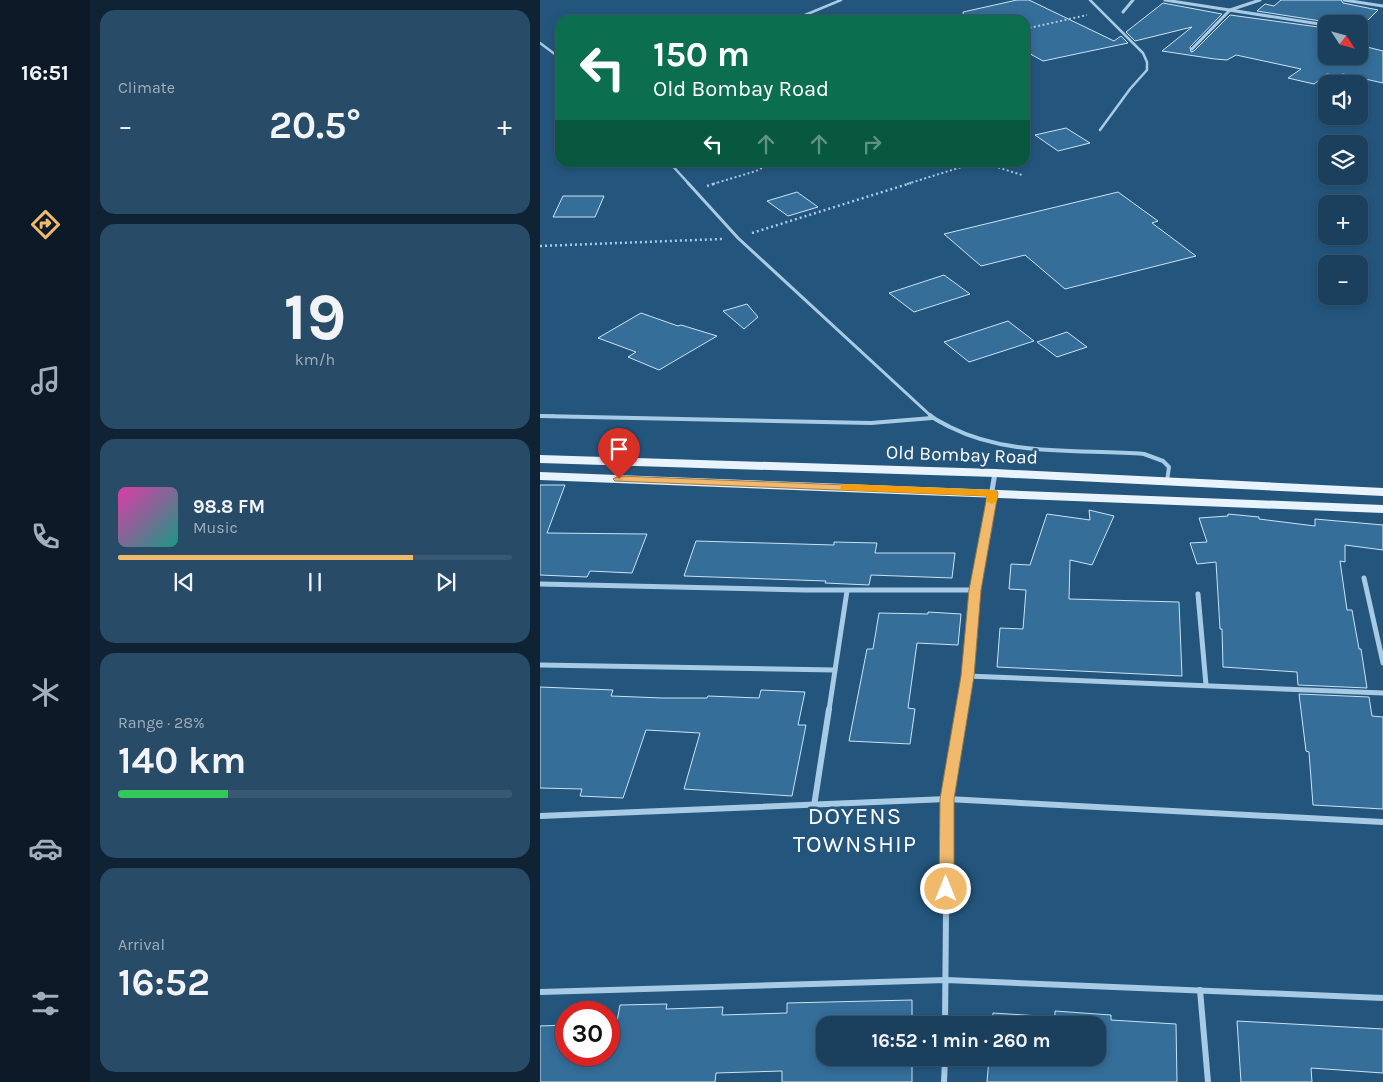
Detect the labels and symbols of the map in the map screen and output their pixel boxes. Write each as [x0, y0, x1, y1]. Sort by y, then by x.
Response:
north arrow [1318, 15, 1368, 65]
pin [598, 428, 640, 479]
street label: Old Bombay Road [886, 441, 1038, 469]
district label: DOYENS TOWNSHIP [793, 802, 917, 858]
position arrow [919, 862, 971, 914]
speed limit sign: 30 [555, 1001, 620, 1066]

